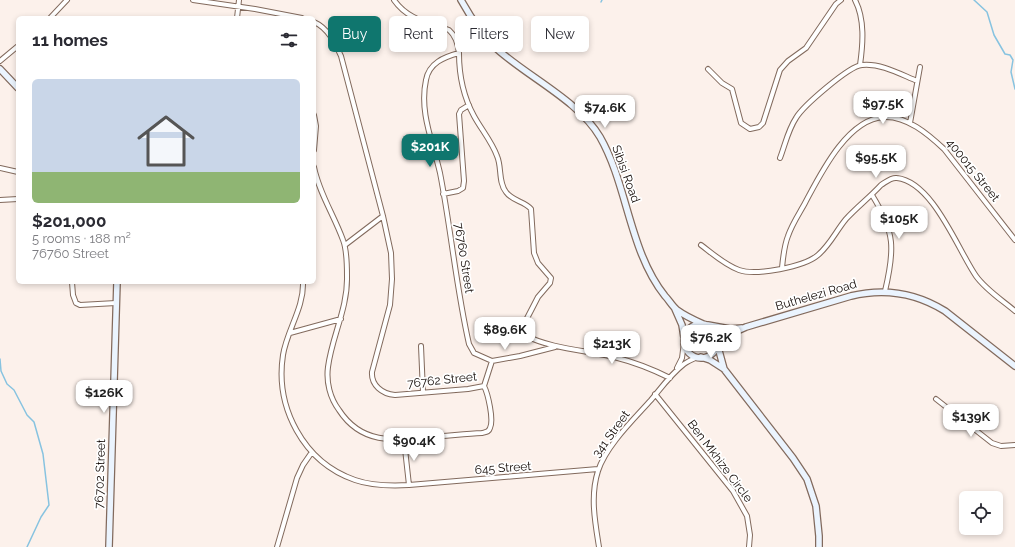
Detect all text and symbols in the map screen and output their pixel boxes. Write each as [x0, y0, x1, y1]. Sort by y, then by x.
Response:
chip: Buy [328, 16, 381, 52]
chip: Rent [389, 16, 447, 52]
chip: Filters [455, 16, 523, 52]
chip: New [531, 16, 589, 52]
icon: filters [278, 29, 300, 51]
text: 11 homes [32, 30, 108, 50]
pin: $97.5K [850, 91, 916, 125]
pin: $74.6K [572, 95, 638, 129]
text: $97.5K [862, 96, 904, 111]
text: $74.6K [584, 100, 626, 115]
icon: home [130, 105, 202, 177]
pin: $201K [402, 134, 458, 168]
street label: 400015 Street [943, 136, 1003, 204]
text: $201K [411, 139, 449, 154]
street label: Sibisi Road [609, 143, 643, 205]
pin: $95.5K [843, 145, 909, 179]
text: $95.5K [855, 150, 897, 165]
pin: $105K [871, 206, 927, 240]
text: $201,000 [32, 211, 106, 231]
text: $105K [880, 211, 918, 226]
street label: 76760 Street [452, 222, 476, 294]
text: 5 rooms · 188 m² [32, 231, 131, 246]
text: 76760 Street [32, 246, 109, 261]
street label: Buthelezi Road [774, 277, 858, 313]
pin: $89.6K [472, 317, 538, 351]
text: $89.6K [483, 322, 527, 337]
pin: $76.2K [678, 325, 744, 359]
text: $76.2K [690, 330, 732, 345]
pin: $213K [584, 331, 640, 365]
text: $213K [593, 336, 631, 351]
street label: 76762 Street [407, 369, 477, 391]
pin: $126K [76, 380, 132, 414]
text: $126K [85, 385, 123, 400]
pin: $139K [943, 404, 999, 438]
street label: 341 Street [589, 408, 633, 460]
text: $139K [952, 409, 990, 424]
street label: Ben Mkhize Circle [685, 417, 755, 505]
pin: $90.4K [381, 428, 447, 462]
text: $90.4K [393, 433, 435, 448]
street label: 76702 Street [92, 439, 108, 509]
street label: 645 Street [474, 459, 532, 477]
map controls [959, 491, 1003, 535]
button: locate [959, 491, 1003, 535]

